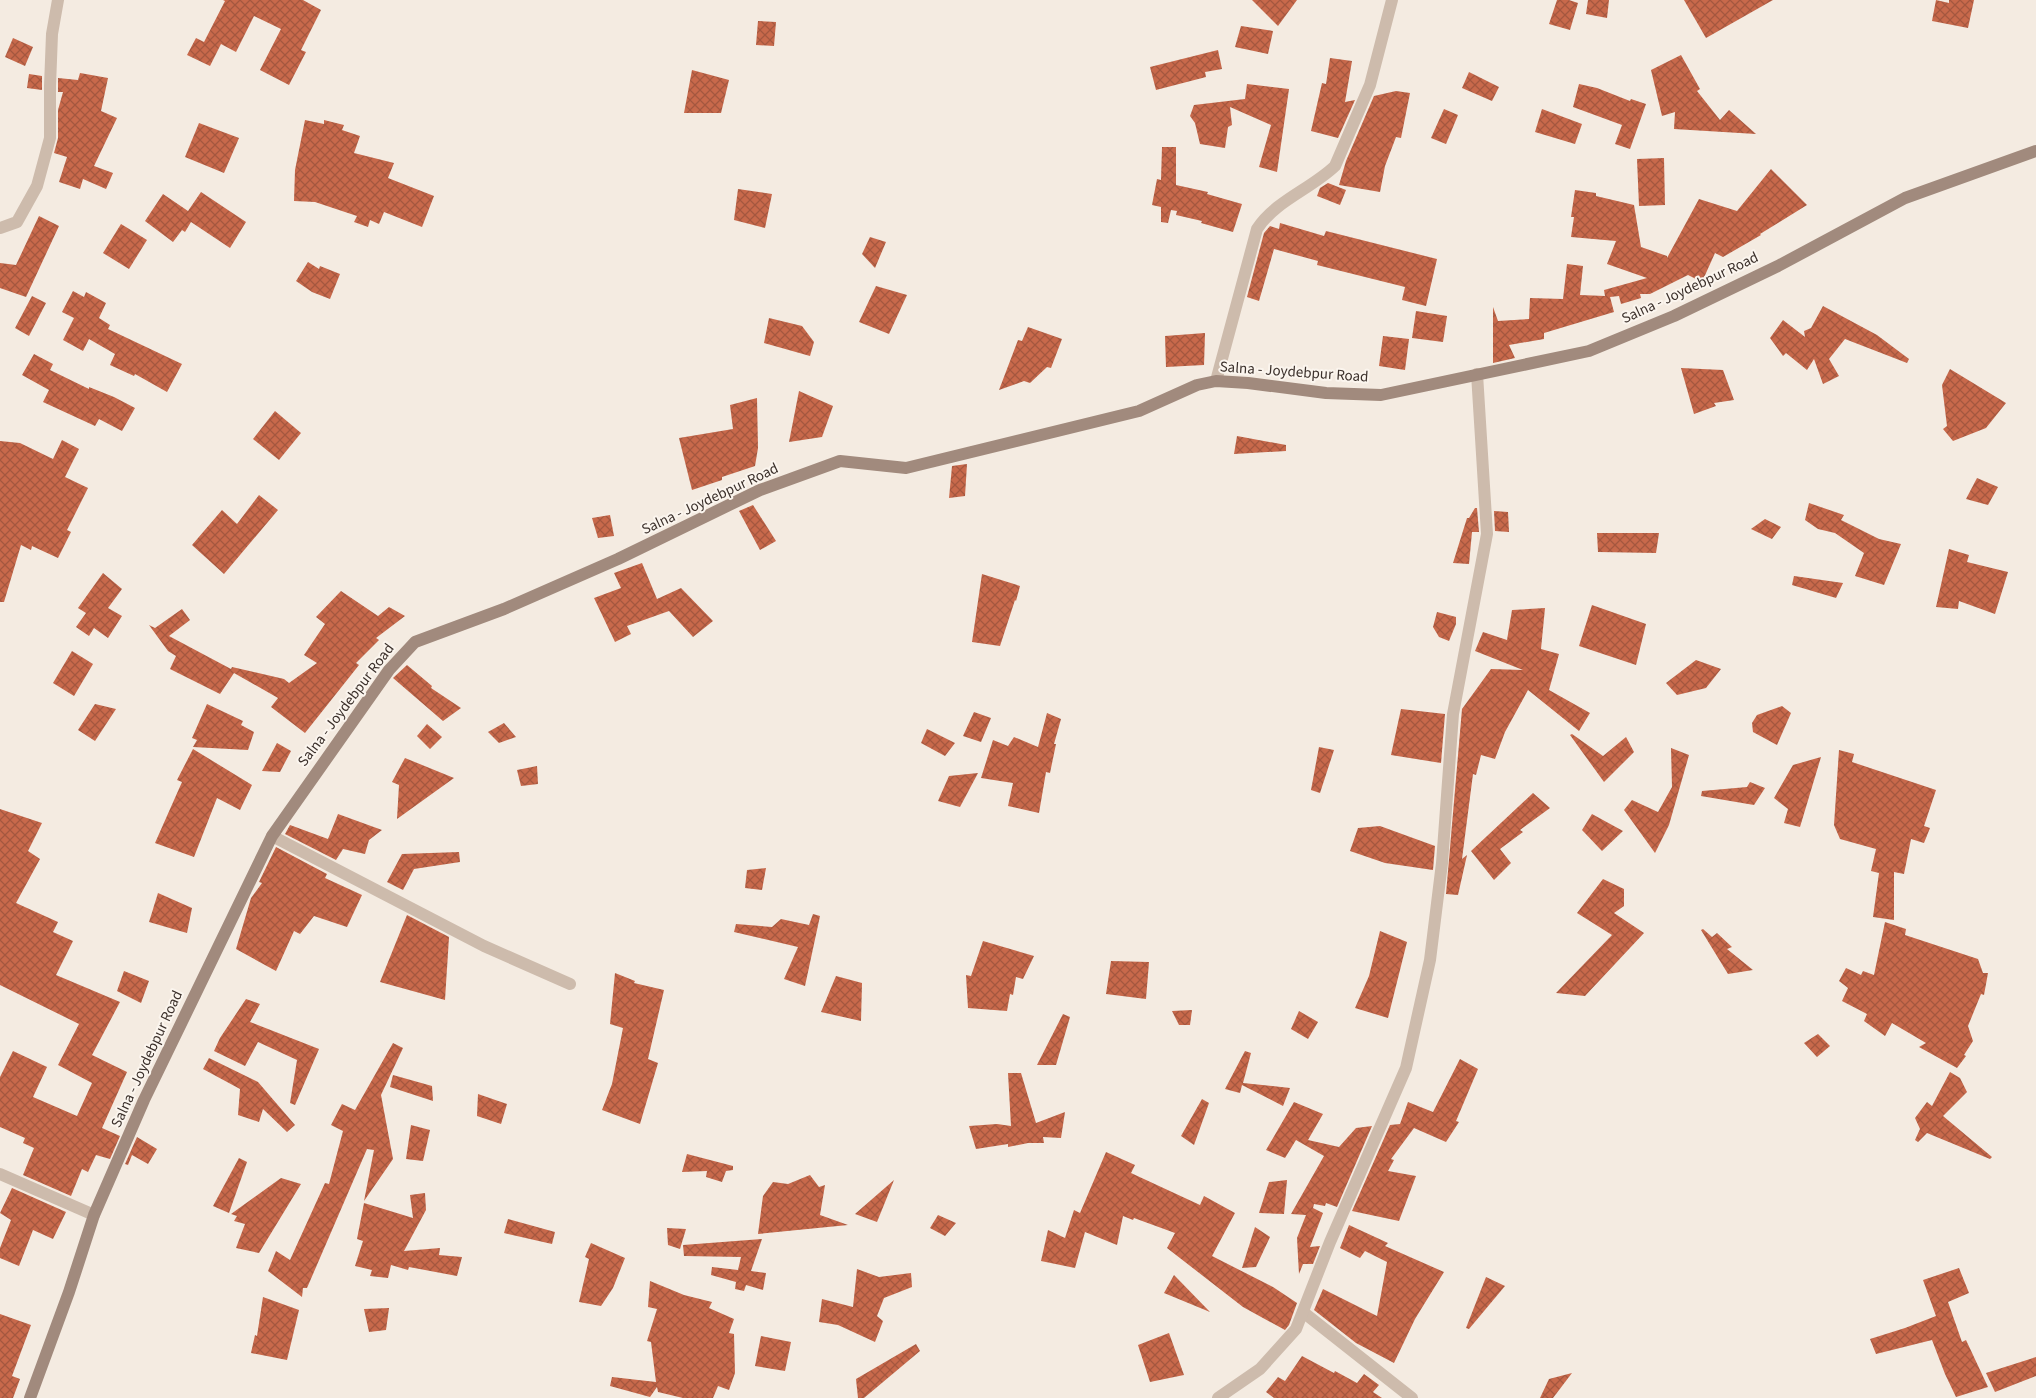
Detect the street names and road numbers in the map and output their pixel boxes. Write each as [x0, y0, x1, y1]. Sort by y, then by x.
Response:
street label: Salna - Joydebpur Road [1618, 247, 1762, 329]
street label: Salna - Joydebpur Road [1219, 356, 1369, 388]
street label: Salna - Joydebpur Road [638, 458, 782, 540]
street label: Salna - Joydebpur Road [293, 639, 399, 771]
street label: Salna - Joydebpur Road [106, 987, 188, 1131]

